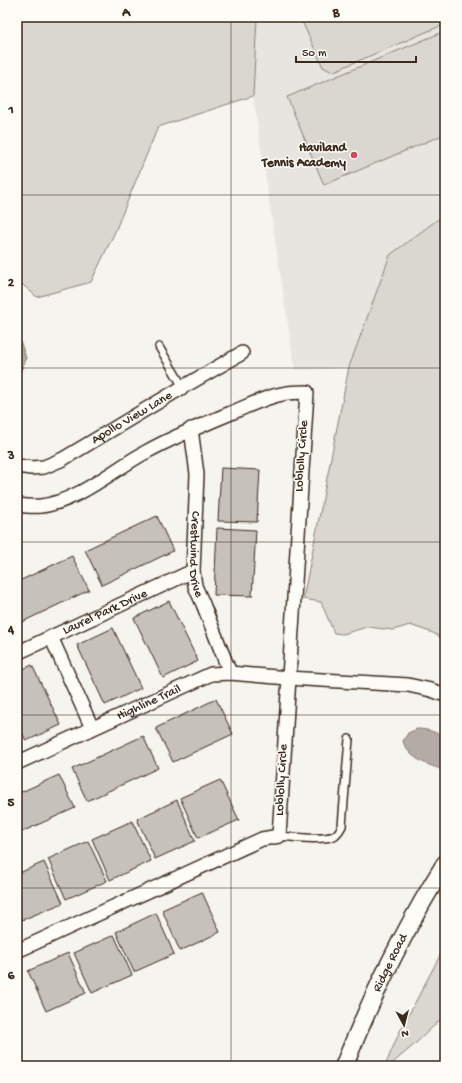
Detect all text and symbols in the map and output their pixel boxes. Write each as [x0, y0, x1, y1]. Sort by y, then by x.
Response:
text: A [121, 6, 131, 21]
text: B [332, 6, 341, 21]
scale bar [296, 38, 416, 64]
text: 50 m [302, 47, 327, 61]
text: 1 [7, 103, 14, 118]
place label: Haviland Tennis Academy [261, 141, 347, 171]
marker: Haviland Tennis Academy [349, 150, 359, 160]
text: 2 [8, 276, 15, 291]
street label: Apollo View Lane [89, 388, 175, 448]
street label: Loblolly Circle [292, 419, 312, 492]
text: 3 [7, 449, 15, 464]
street label: Crestwind Drive [185, 511, 207, 600]
street label: Laurel Park Drive [60, 586, 150, 638]
text: 4 [7, 623, 15, 638]
street label: Highline Trail [114, 681, 183, 724]
street label: Loblolly Circle [273, 744, 291, 816]
text: 5 [8, 796, 15, 811]
street label: Ridge Road [370, 930, 412, 994]
text: 6 [8, 969, 15, 984]
north arrow [384, 1005, 424, 1045]
text: N [401, 1027, 409, 1039]

